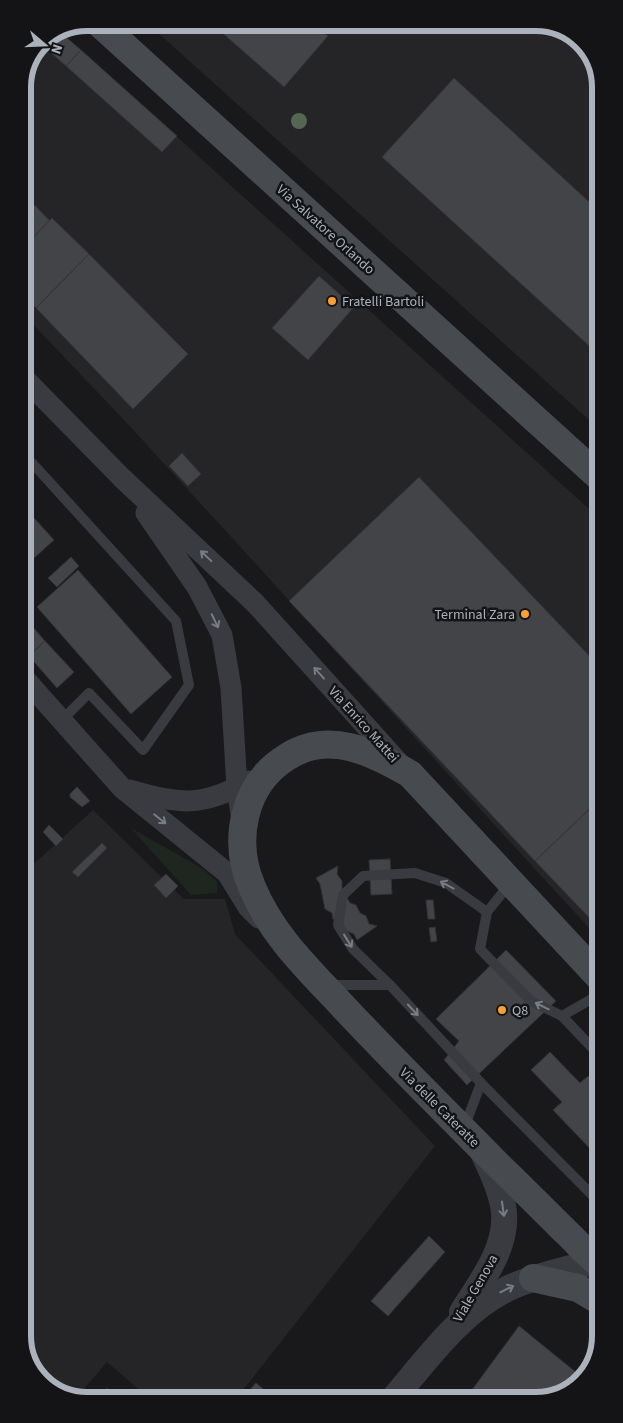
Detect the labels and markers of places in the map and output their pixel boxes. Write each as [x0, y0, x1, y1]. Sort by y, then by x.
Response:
place label: Fratelli Bartoli [342, 292, 424, 312]
marker: Fratelli Bartoli [326, 295, 338, 307]
place label: Terminal Zara [435, 605, 515, 625]
marker: Terminal Zara [519, 608, 531, 620]
place label: Q8 [512, 1001, 528, 1021]
marker: Q8 [496, 1004, 508, 1016]

